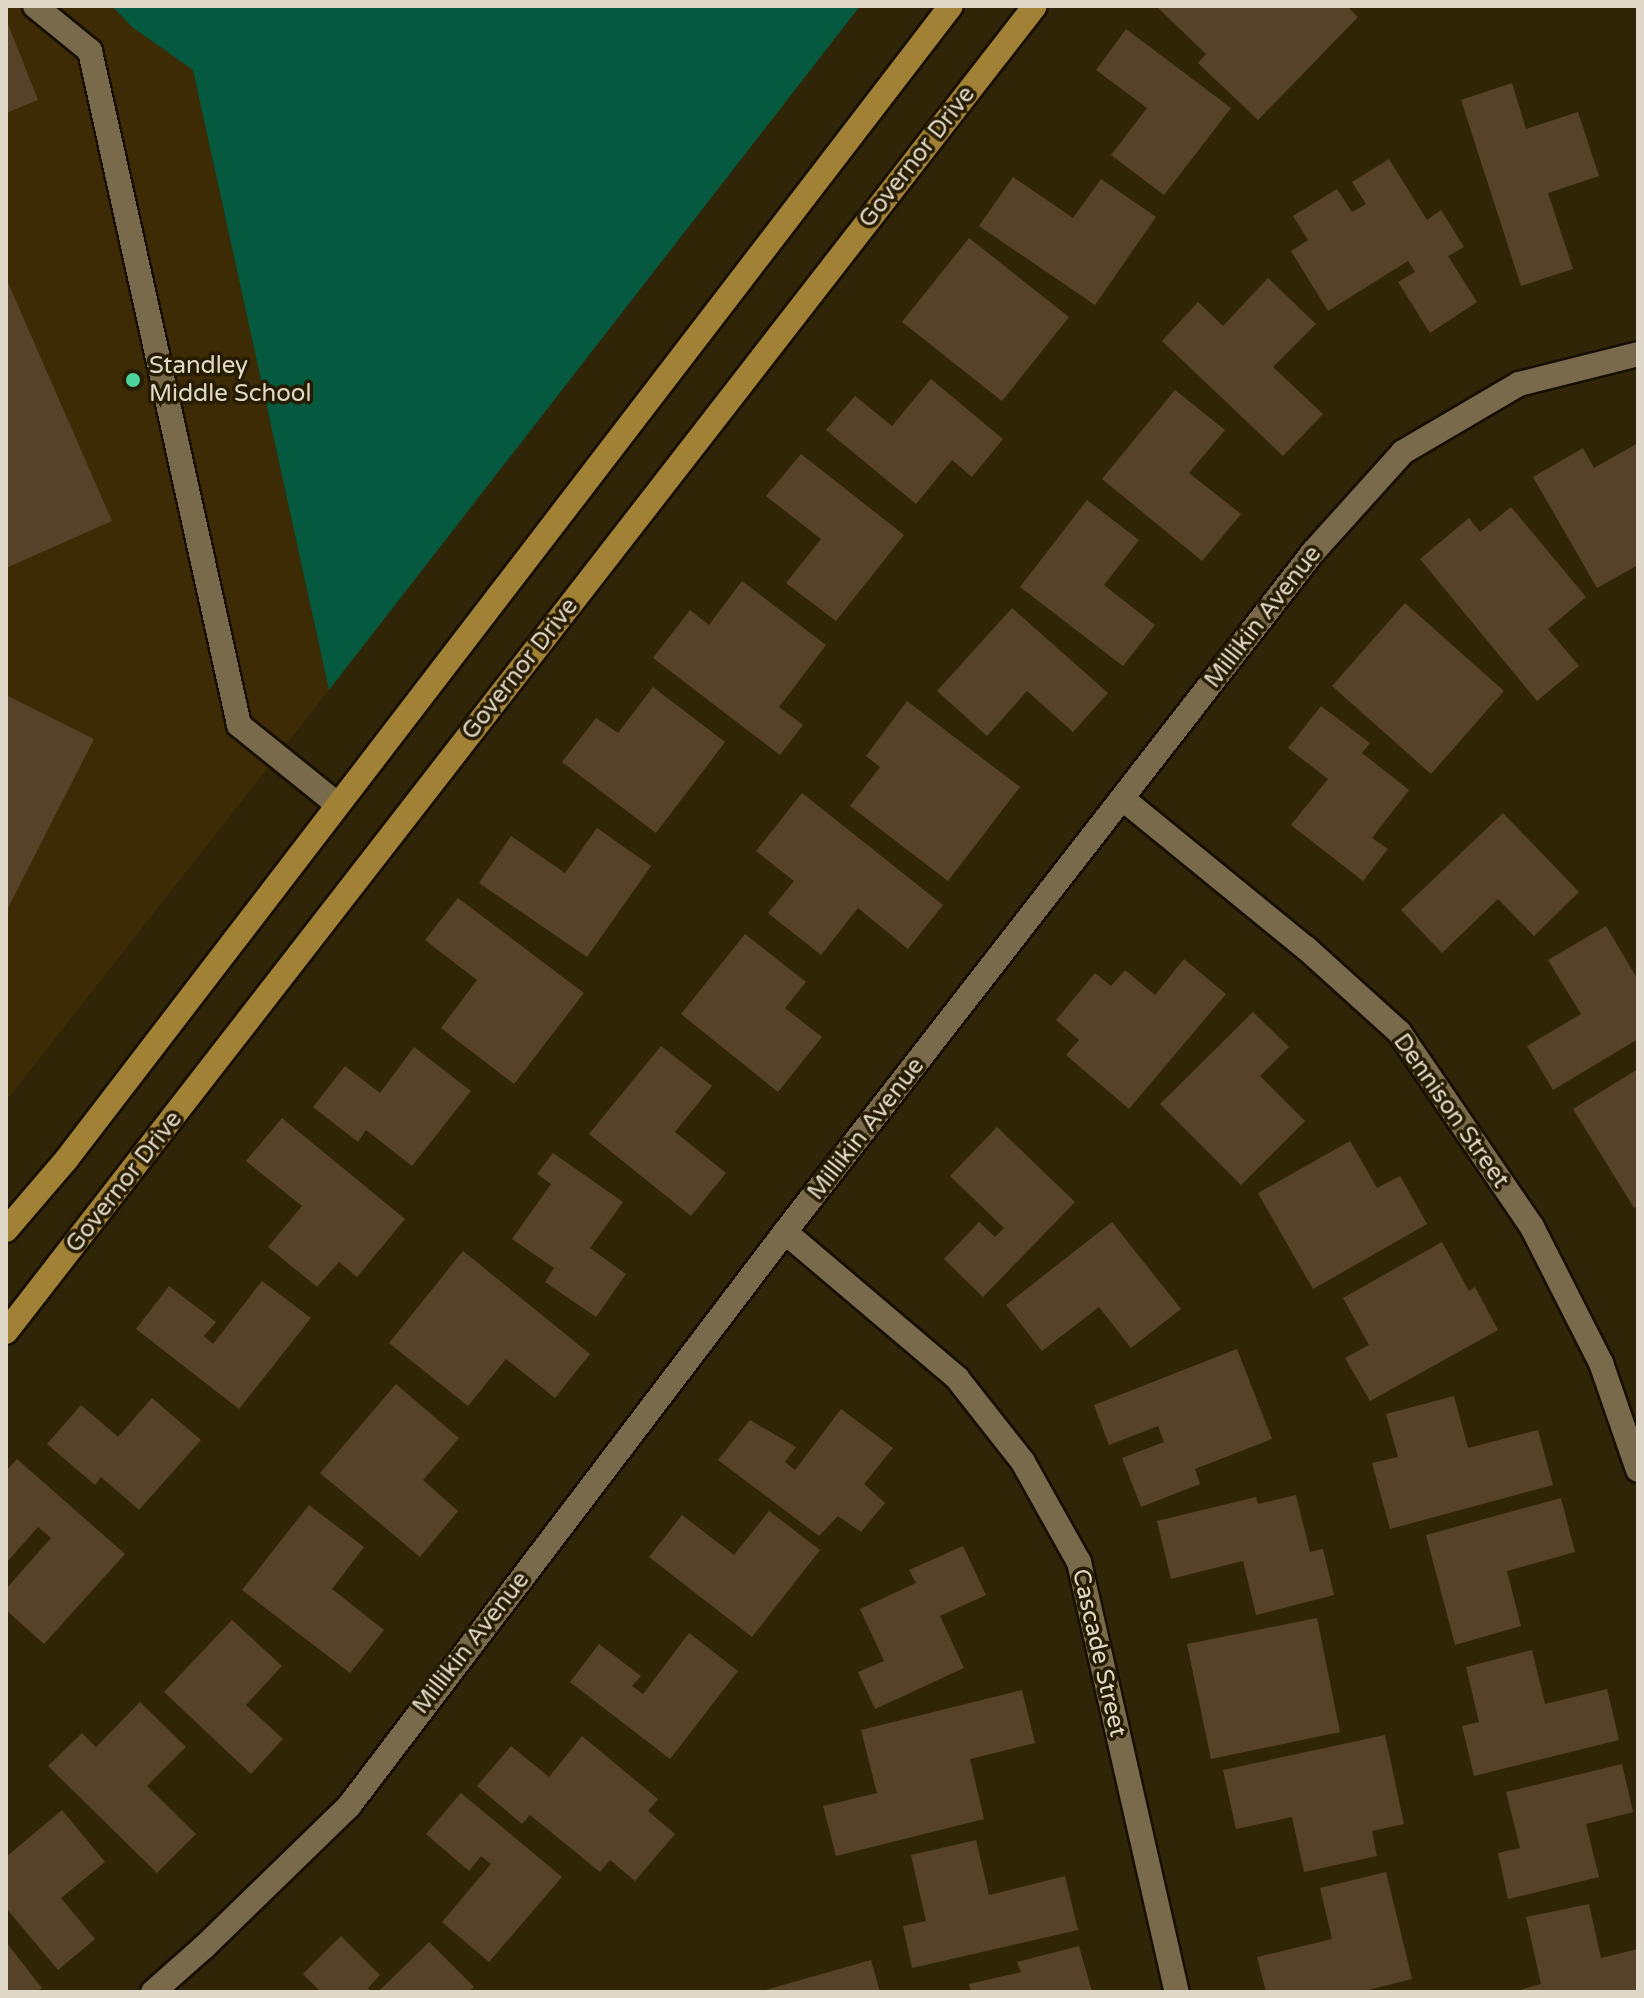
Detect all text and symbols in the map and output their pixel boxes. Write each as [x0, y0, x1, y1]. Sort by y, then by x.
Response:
street label: Governor Drive [853, 80, 981, 234]
place label: Standley Middle School [149, 352, 311, 408]
marker: Standley Middle School [124, 371, 142, 389]
street label: Millikin Avenue [1199, 540, 1327, 694]
street label: Governor Drive [456, 592, 584, 746]
street label: Dennison Street [1387, 1028, 1515, 1194]
street label: Millikin Avenue [802, 1052, 930, 1206]
street label: Governor Drive [60, 1105, 188, 1259]
street label: Millikin Avenue [407, 1566, 535, 1720]
street label: Cascade Street [1066, 1566, 1132, 1740]

